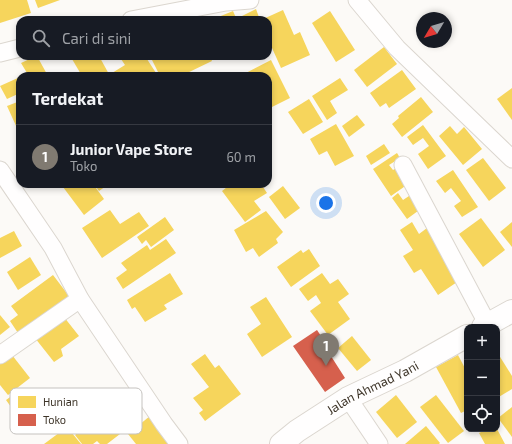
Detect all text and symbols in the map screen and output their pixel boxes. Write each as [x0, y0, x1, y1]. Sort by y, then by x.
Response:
north arrow [416, 12, 452, 48]
search box [16, 16, 272, 60]
icon: search [30, 27, 52, 49]
text: Cari di sini [62, 29, 131, 47]
text: Terdekat [32, 88, 103, 108]
text: Junior Vape Store [70, 140, 192, 158]
text: 1 [42, 149, 48, 165]
text: 60 m [226, 149, 256, 165]
text: Toko [70, 158, 97, 174]
your location [316, 193, 336, 213]
map controls [464, 324, 500, 432]
button: + [464, 324, 500, 360]
pin: 1 [313, 333, 339, 366]
street label: Jalan Ahmad Yani [323, 357, 421, 418]
button: − [464, 360, 500, 396]
legend [10, 388, 142, 434]
text: Hunian [43, 395, 78, 408]
button: locate [464, 396, 500, 432]
text: Toko [43, 413, 66, 426]

